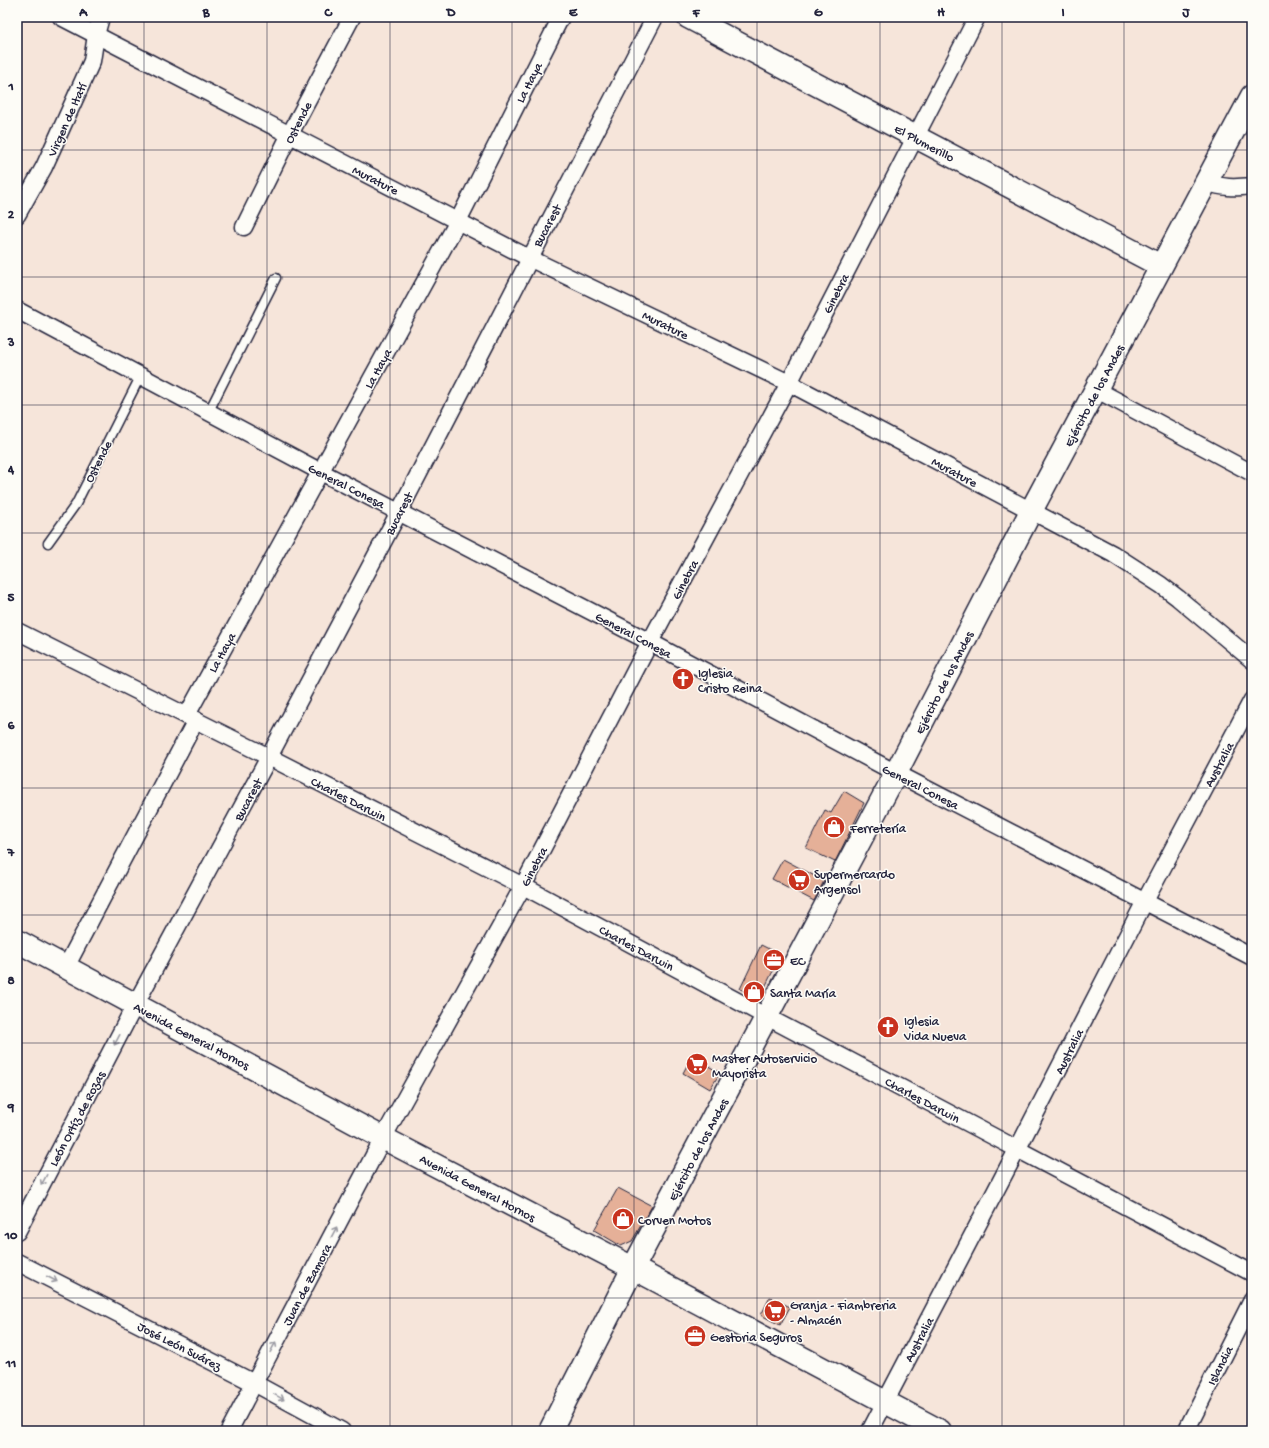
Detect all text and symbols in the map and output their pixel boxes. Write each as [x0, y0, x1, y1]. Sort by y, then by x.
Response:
text: A [78, 6, 88, 21]
text: B [202, 6, 211, 21]
text: C [323, 6, 333, 21]
text: D [446, 6, 456, 21]
text: E [569, 6, 578, 21]
text: F [692, 6, 701, 21]
text: G [814, 6, 823, 21]
text: H [937, 6, 945, 21]
text: I [1061, 6, 1065, 21]
text: J [1182, 6, 1191, 21]
street label: La Haya [514, 60, 547, 106]
text: 1 [7, 80, 14, 95]
street label: Virgen de Itatí [45, 80, 92, 160]
street label: Ostende [282, 99, 316, 147]
street label: El Plumerillo [891, 122, 957, 166]
street label: Murature [349, 163, 401, 199]
street label: Bucarest [530, 201, 566, 251]
text: 2 [8, 208, 15, 223]
street label: Ginebra [821, 271, 854, 317]
street label: Murature [639, 309, 691, 344]
text: 3 [7, 336, 15, 351]
street label: Ejército de los Andes [1062, 342, 1129, 450]
street label: La Haya [362, 346, 397, 392]
street label: Ostende [82, 438, 116, 486]
street label: Murature [928, 455, 980, 492]
street label: General Conesa [305, 461, 387, 513]
text: 4 [7, 463, 15, 478]
street label: Bucarest [383, 489, 418, 539]
street label: Ginebra [670, 557, 703, 602]
text: 5 [8, 591, 15, 606]
street label: General Conesa [592, 610, 674, 663]
street label: Ejército de los Andes [913, 628, 978, 737]
street label: La Haya [206, 630, 241, 676]
church icon: Iglesia Cristo Reina [670, 666, 696, 692]
place label: Iglesia Cristo Reina [698, 667, 763, 697]
text: 6 [8, 719, 15, 734]
street label: Australia [1202, 740, 1239, 790]
street label: General Conesa [879, 762, 961, 814]
street label: Bucarest [231, 775, 267, 825]
street label: Charles Darwin [308, 775, 389, 826]
shop icon: Ferretería [821, 814, 847, 840]
place label: Ferretería [849, 822, 907, 837]
street label: Ginebra [519, 844, 552, 889]
text: 7 [7, 846, 16, 861]
supermarket icon: Supermercardo Argensol [786, 867, 812, 893]
place label: Supermercardo Argensol [814, 868, 895, 898]
street label: Charles Darwin [596, 923, 677, 976]
office icon: EC [761, 947, 787, 973]
place label: EC [790, 955, 806, 970]
text: 8 [7, 974, 15, 989]
shop icon: Santa María [741, 979, 767, 1005]
place label: Santa María [770, 987, 837, 1002]
street label: Avenida General Hornos [130, 1000, 252, 1075]
church icon: Iglesia Vida Nueva [875, 1014, 901, 1040]
place label: Iglesia Vida Nueva [903, 1015, 967, 1045]
street label: Australia [1053, 1026, 1088, 1077]
one-way arrow [113, 1033, 120, 1045]
supermarket icon: Master Autoservicio Mayorista [684, 1051, 710, 1077]
place label: Master Autoservicio Mayorista [712, 1052, 817, 1082]
street label: León Ortíz de Rozas [47, 1068, 110, 1169]
street label: Charles Darwin [882, 1075, 963, 1128]
street label: Ejército de los Andes [666, 1096, 733, 1204]
text: 9 [7, 1101, 15, 1116]
street label: Avenida General Hornos [416, 1152, 538, 1227]
one-way arrow [40, 1174, 47, 1186]
shop icon: Corven Motos [610, 1206, 636, 1232]
place label: Corven Motos [638, 1214, 712, 1229]
one-way arrow [330, 1226, 338, 1238]
text: 10 [4, 1229, 18, 1244]
street label: Juan de Zamora [280, 1241, 336, 1329]
one-way arrow [45, 1276, 57, 1284]
supermarket icon: Granja - Fiambreria - Almacén [762, 1298, 788, 1324]
place label: Granja - Fiambreria - Almacén [790, 1299, 897, 1329]
street label: Australia [902, 1315, 939, 1365]
street label: José León Suárez [134, 1320, 224, 1375]
office icon: Gestoria Seguros [682, 1323, 708, 1349]
place label: Gestoria Seguros [710, 1331, 803, 1346]
one-way arrow [270, 1341, 277, 1353]
street label: Islandia [1205, 1343, 1238, 1388]
text: 11 [5, 1357, 16, 1372]
one-way arrow [273, 1393, 285, 1401]

